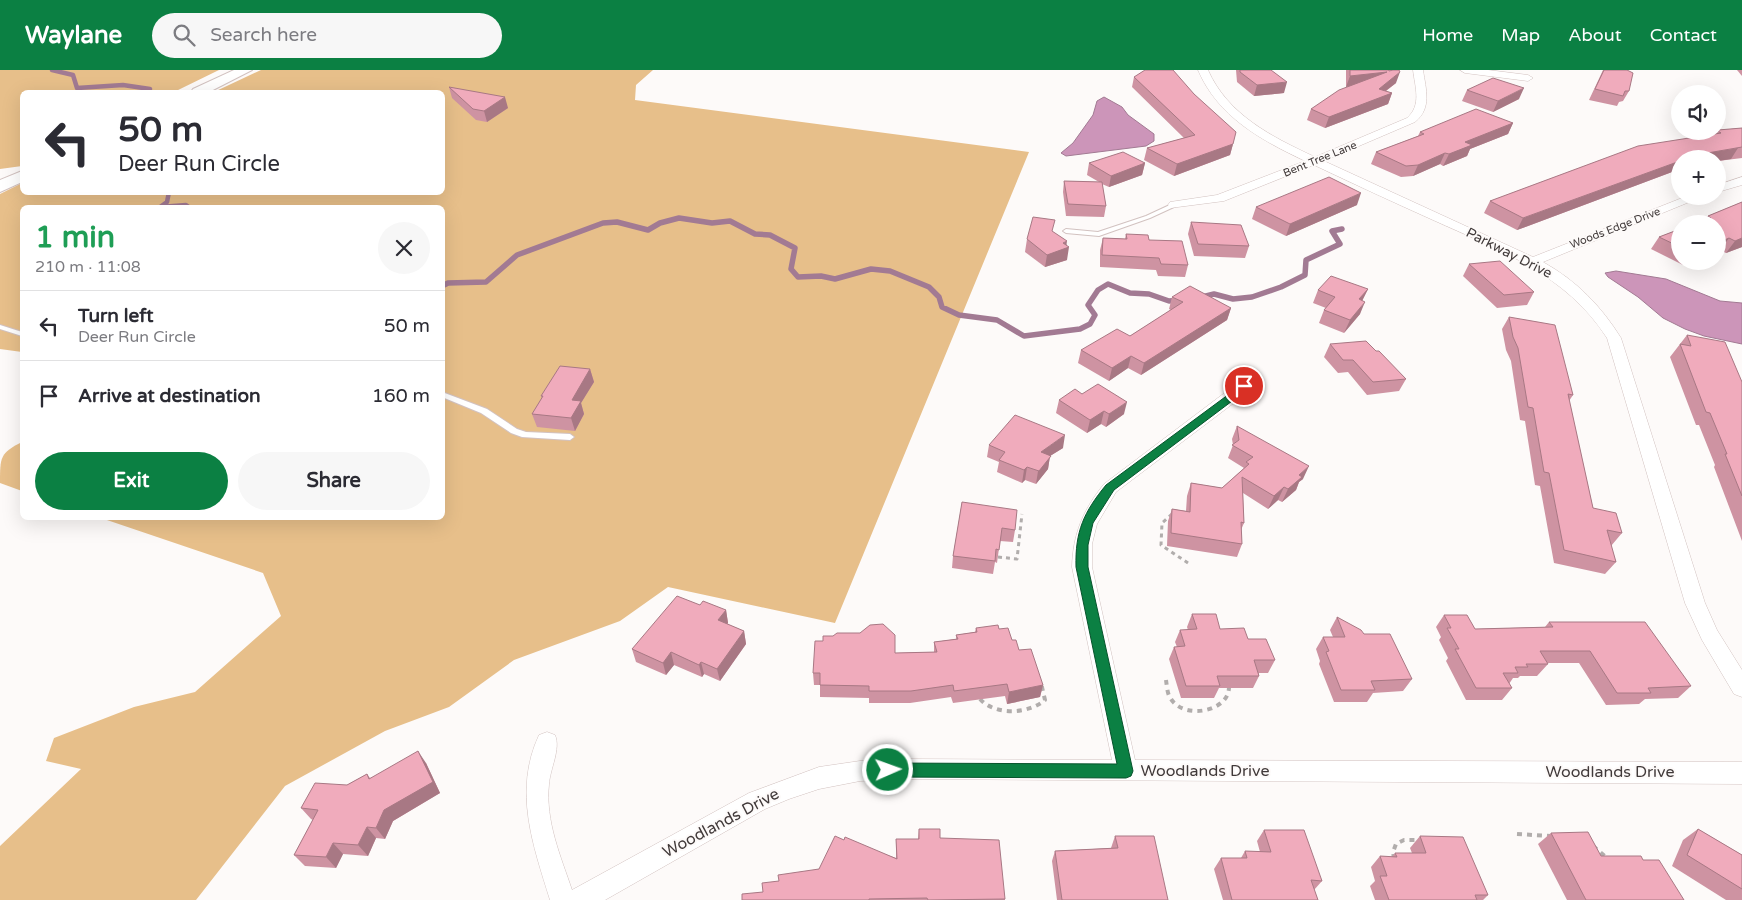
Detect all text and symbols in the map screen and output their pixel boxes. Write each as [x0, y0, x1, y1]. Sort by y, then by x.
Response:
search box [152, 13, 502, 58]
text: Waylane [25, 21, 122, 50]
icon: search [170, 21, 198, 49]
text: Search here [210, 24, 317, 46]
text: Home [1422, 24, 1473, 46]
text: Map [1501, 24, 1540, 46]
text: About [1568, 24, 1622, 46]
text: Contact [1650, 24, 1717, 46]
map controls [1671, 85, 1726, 270]
button: sound [1671, 85, 1726, 140]
text: 50 m [118, 109, 203, 151]
icon: left [35, 110, 100, 175]
street label: Bent Tree Lane [1281, 138, 1359, 180]
button: + [1671, 150, 1726, 205]
text: Deer Run Circle [118, 151, 280, 177]
street label: Woods Edge Drive [1568, 205, 1662, 251]
button: − [1671, 215, 1726, 270]
text: 1 min [35, 219, 115, 256]
button: close [378, 222, 430, 274]
street label: Parkway Drive [1463, 224, 1555, 282]
text: 210 m · 11:08 [35, 257, 141, 277]
text: Turn left [78, 305, 154, 327]
icon: left [35, 312, 63, 340]
text: 50 m [384, 315, 430, 337]
text: Deer Run Circle [78, 327, 196, 347]
pin [1223, 365, 1265, 407]
icon: arrive [1230, 372, 1258, 400]
icon: arrive [35, 382, 63, 410]
text: Arrive at destination [78, 385, 261, 407]
text: 160 m [372, 385, 430, 407]
button: Exit [35, 452, 228, 510]
button: Share [238, 452, 430, 510]
position arrow [861, 743, 913, 795]
street label: Woodlands Drive [1140, 761, 1270, 781]
street label: Woodlands Drive [1545, 762, 1675, 782]
street label: Woodlands Drive [659, 784, 783, 862]

